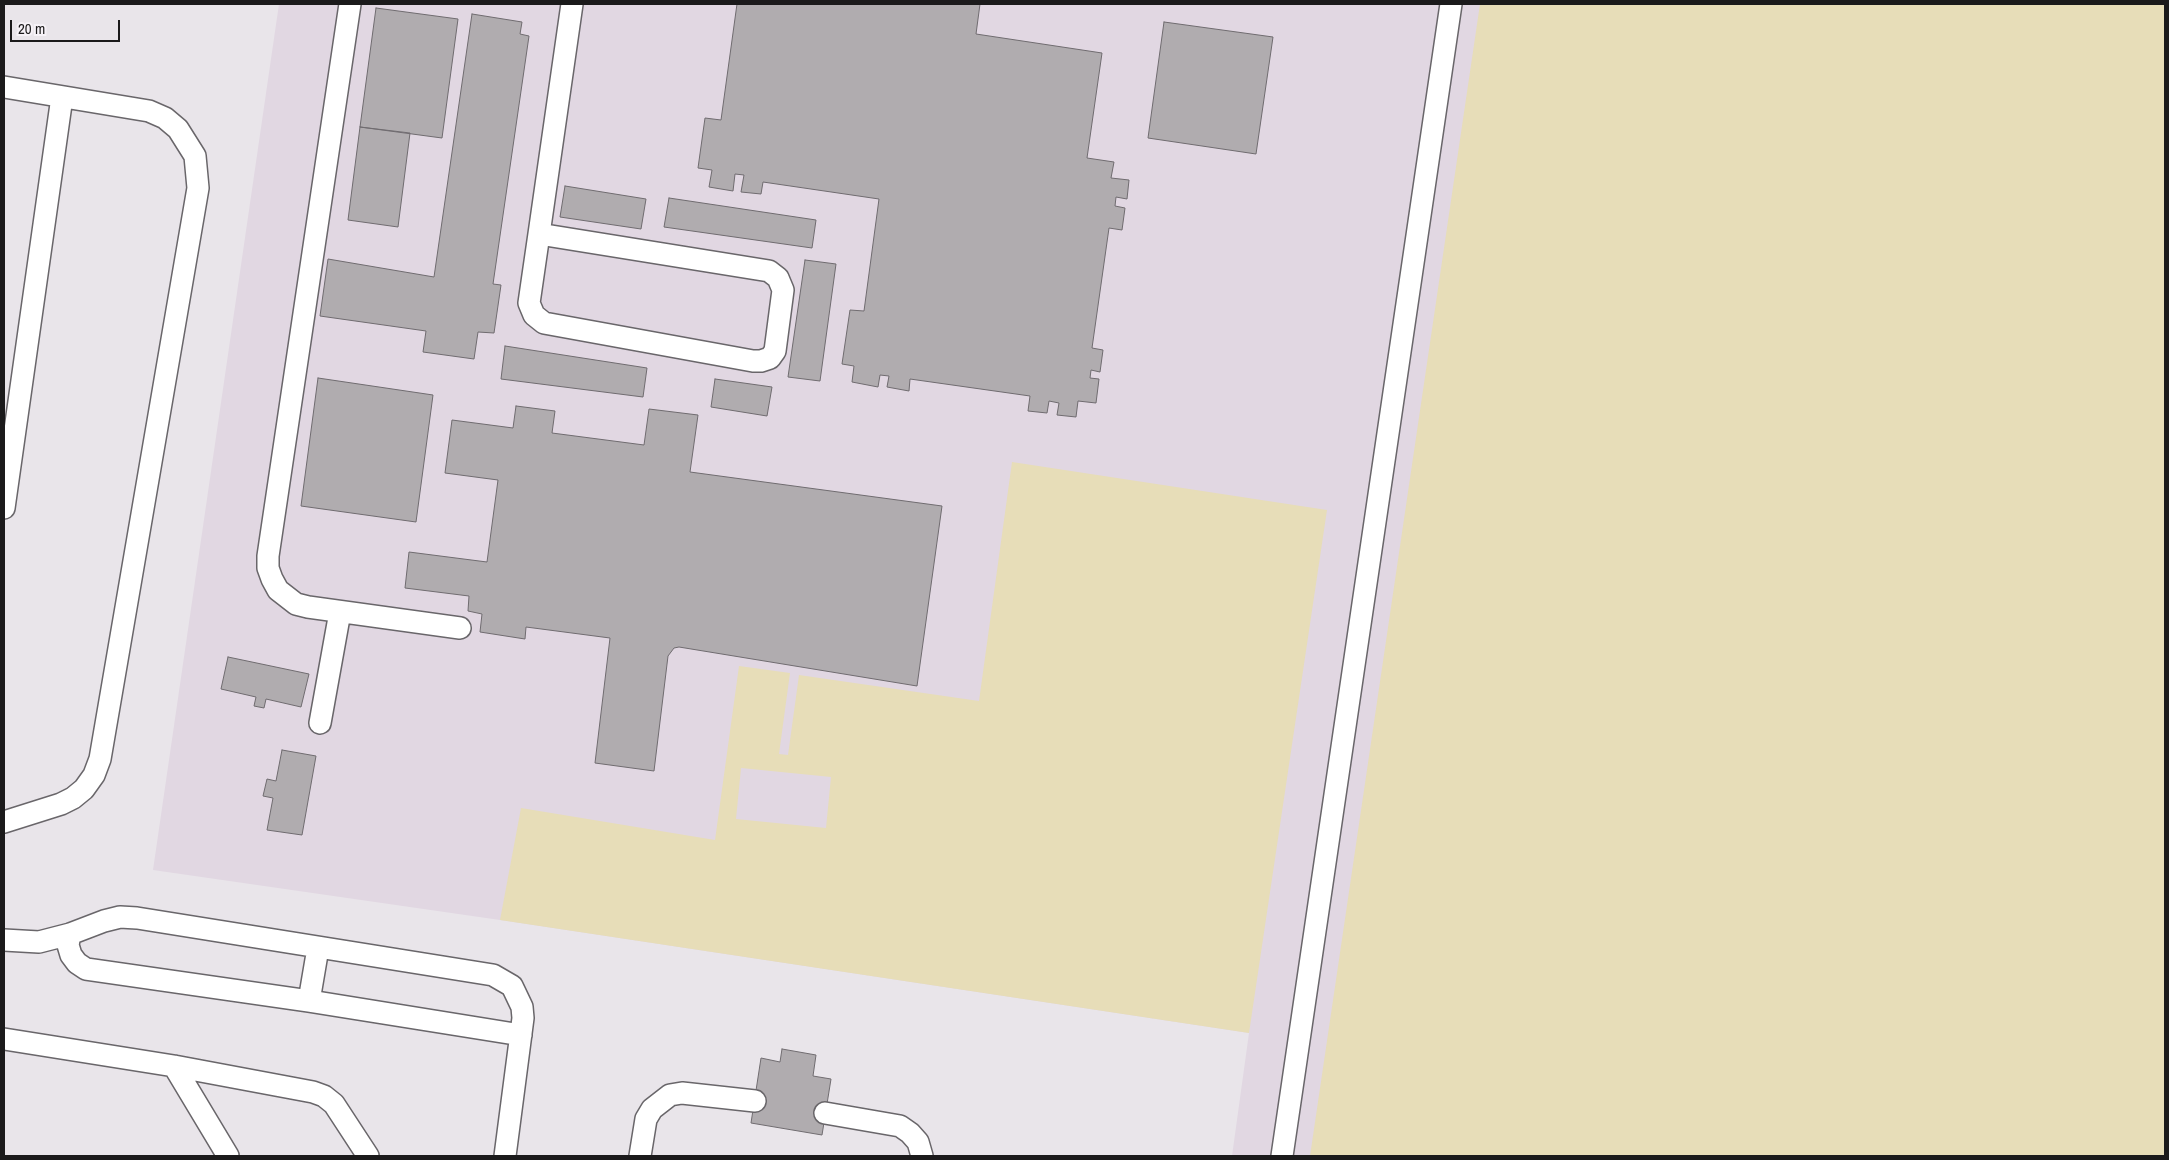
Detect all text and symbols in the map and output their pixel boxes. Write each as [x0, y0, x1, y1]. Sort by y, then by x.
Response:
scale bar [12, 10, 122, 42]
text: 20 m [18, 18, 45, 39]

